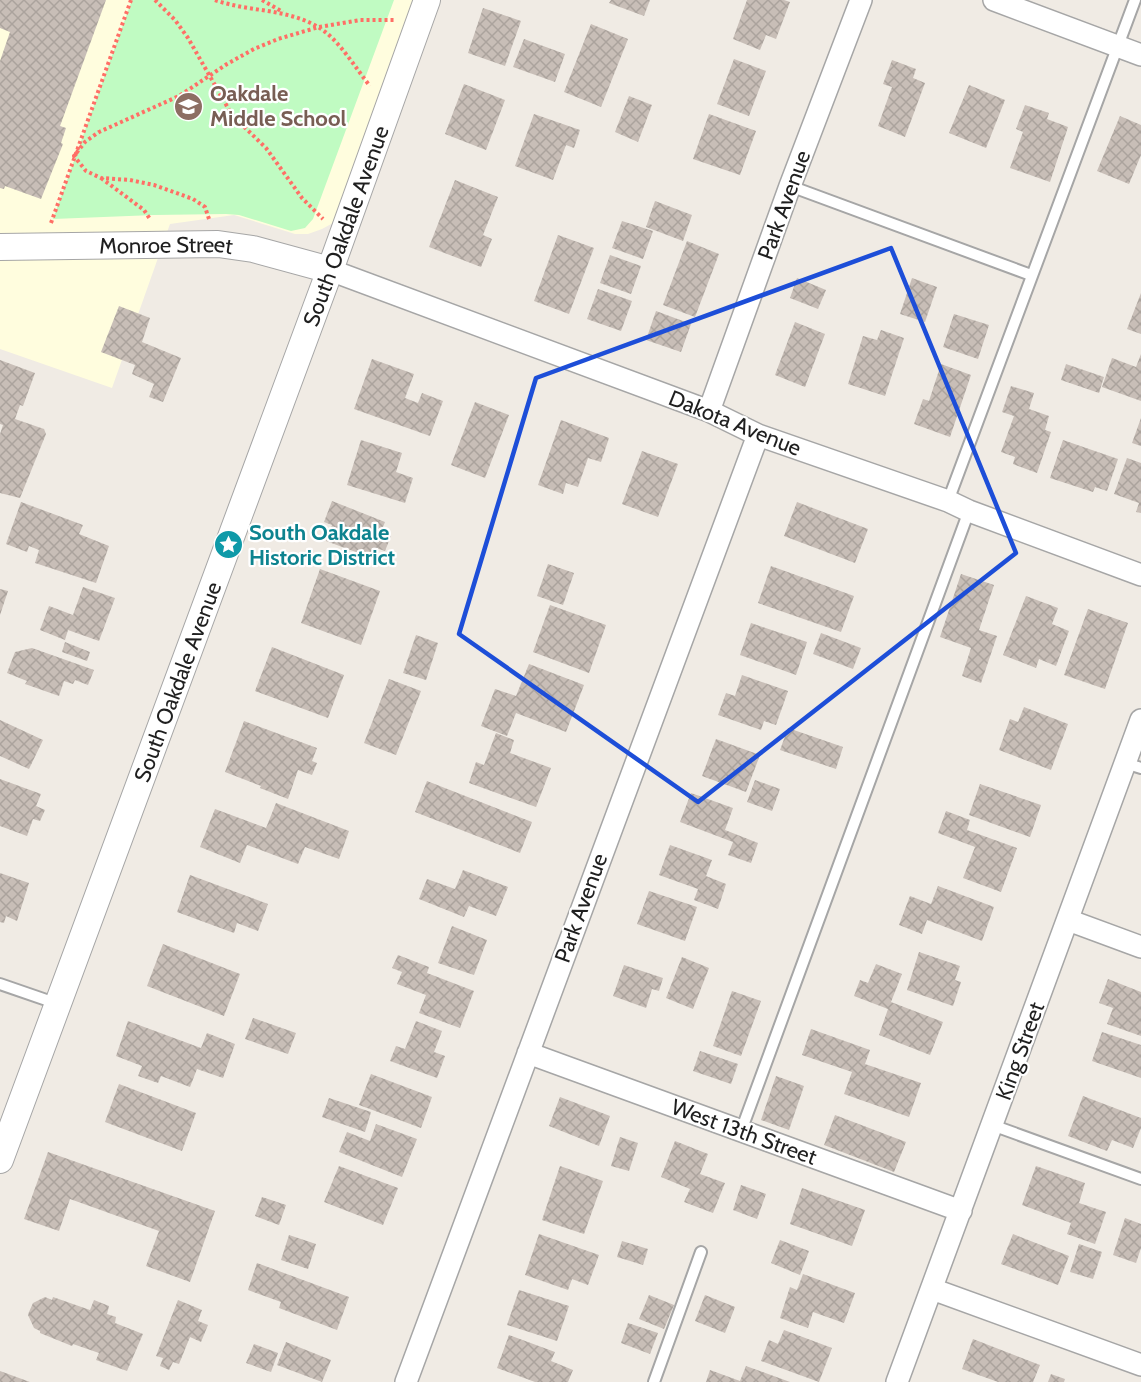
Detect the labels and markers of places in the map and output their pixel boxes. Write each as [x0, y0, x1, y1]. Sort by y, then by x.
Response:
place label: Oakdale Middle School [210, 80, 346, 132]
school or university icon: Oakdale Middle School [173, 90, 205, 122]
place label: South Oakdale Historic District [249, 519, 395, 571]
place icon: South Oakdale Historic District [212, 529, 244, 561]

